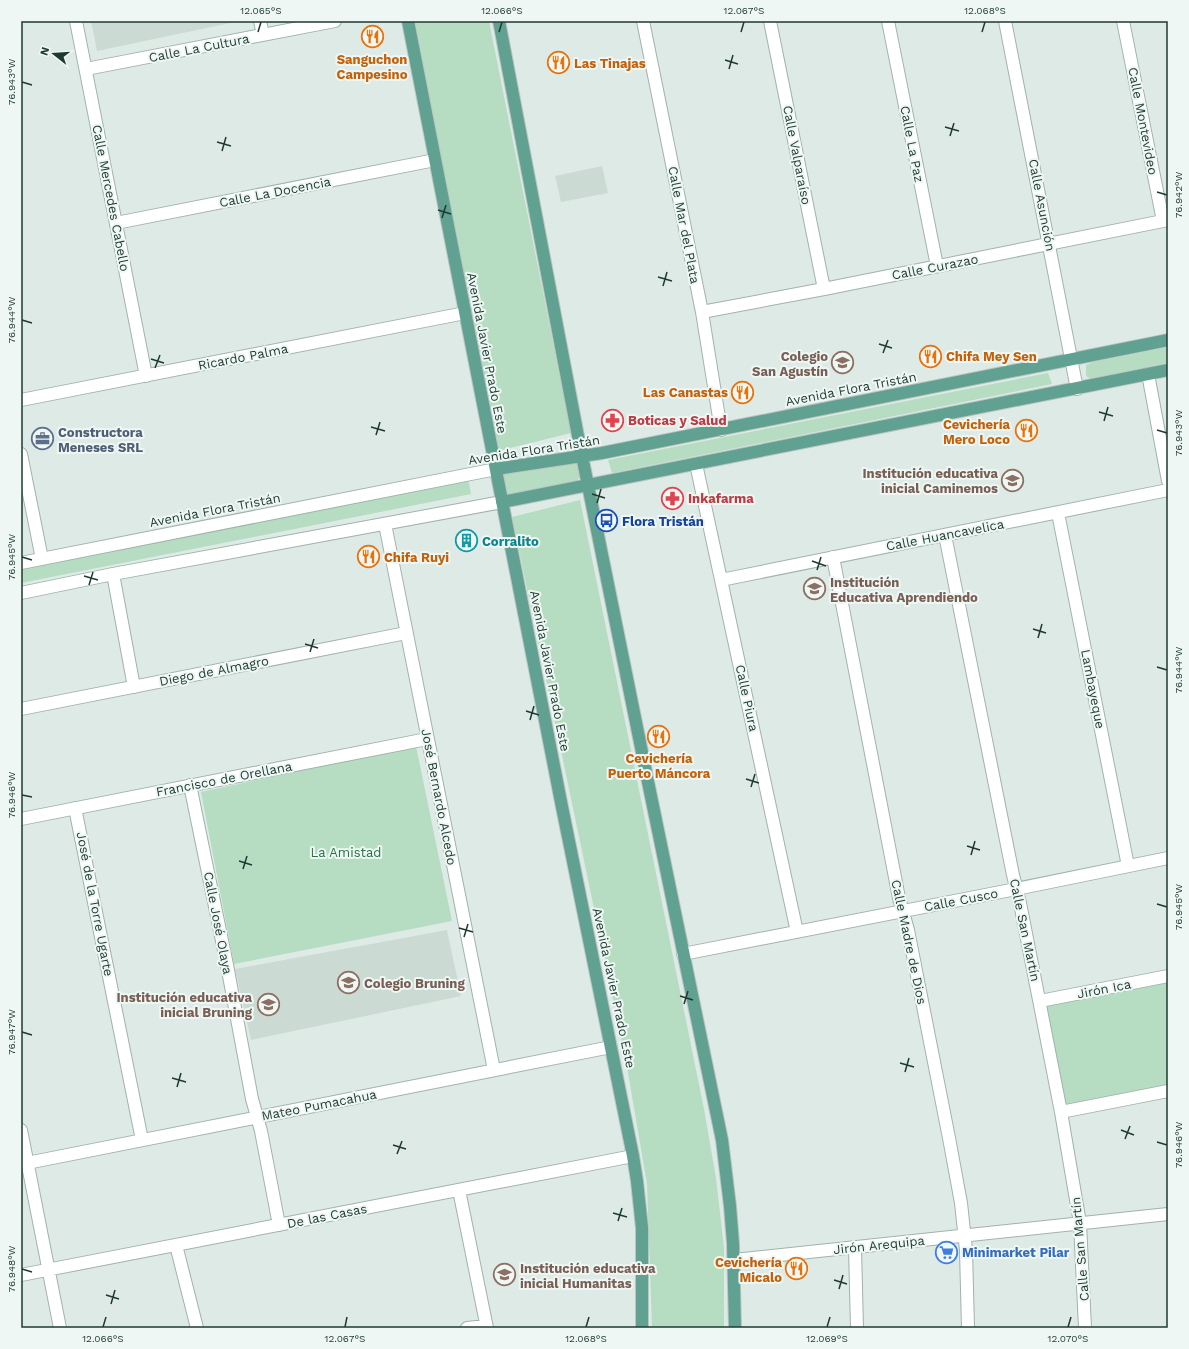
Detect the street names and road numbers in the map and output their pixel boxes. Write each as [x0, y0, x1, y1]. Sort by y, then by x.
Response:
street label: Calle La Cultura [147, 31, 251, 65]
street label: Calle Montevideo [1125, 66, 1161, 176]
street label: Calle Valparaíso [780, 104, 814, 206]
street label: Calle La Paz [897, 104, 927, 184]
street label: Calle Mercedes Cabello [89, 123, 133, 273]
street label: Calle Asunción [1026, 158, 1058, 252]
street label: Calle Mar del Plata [665, 165, 703, 286]
street label: Calle La Docencia [218, 174, 333, 210]
street label: Calle Curazao [891, 251, 980, 283]
street label: Avenida Javier Prado Este [464, 271, 510, 435]
street label: Ricardo Palma [197, 341, 290, 373]
street label: Avenida Flora Tristán [784, 369, 918, 409]
street label: Avenida Flora Tristán [467, 432, 601, 468]
street label: Avenida Flora Tristán [148, 490, 282, 530]
street label: Calle Huancavelica [885, 516, 1006, 554]
street label: Avenida Javier Prado Este [527, 589, 573, 753]
street label: Lambayeque [1078, 648, 1108, 730]
street label: Diego de Almagro [158, 653, 270, 689]
street label: Calle Piura [733, 663, 762, 733]
street label: José Bernardo Alcedo [418, 727, 460, 867]
street label: Francisco de Orellana [155, 758, 294, 800]
street label: José de la Torre Ugarte [74, 831, 116, 977]
street label: Calle José Olaya [201, 870, 235, 976]
street label: Calle San Martín [1007, 877, 1043, 983]
street label: Calle Madre de Dios [888, 878, 930, 1006]
street label: Calle Cusco [923, 885, 999, 915]
street label: Avenida Javier Prado Este [590, 906, 638, 1070]
street label: Jirón Ica [1076, 976, 1133, 1002]
street label: Mateo Pumacahua [260, 1086, 379, 1124]
street label: Calle San Martín [1068, 1196, 1092, 1302]
street label: De las Casas [286, 1201, 368, 1231]
street label: Jirón Arequipa [832, 1233, 926, 1257]

